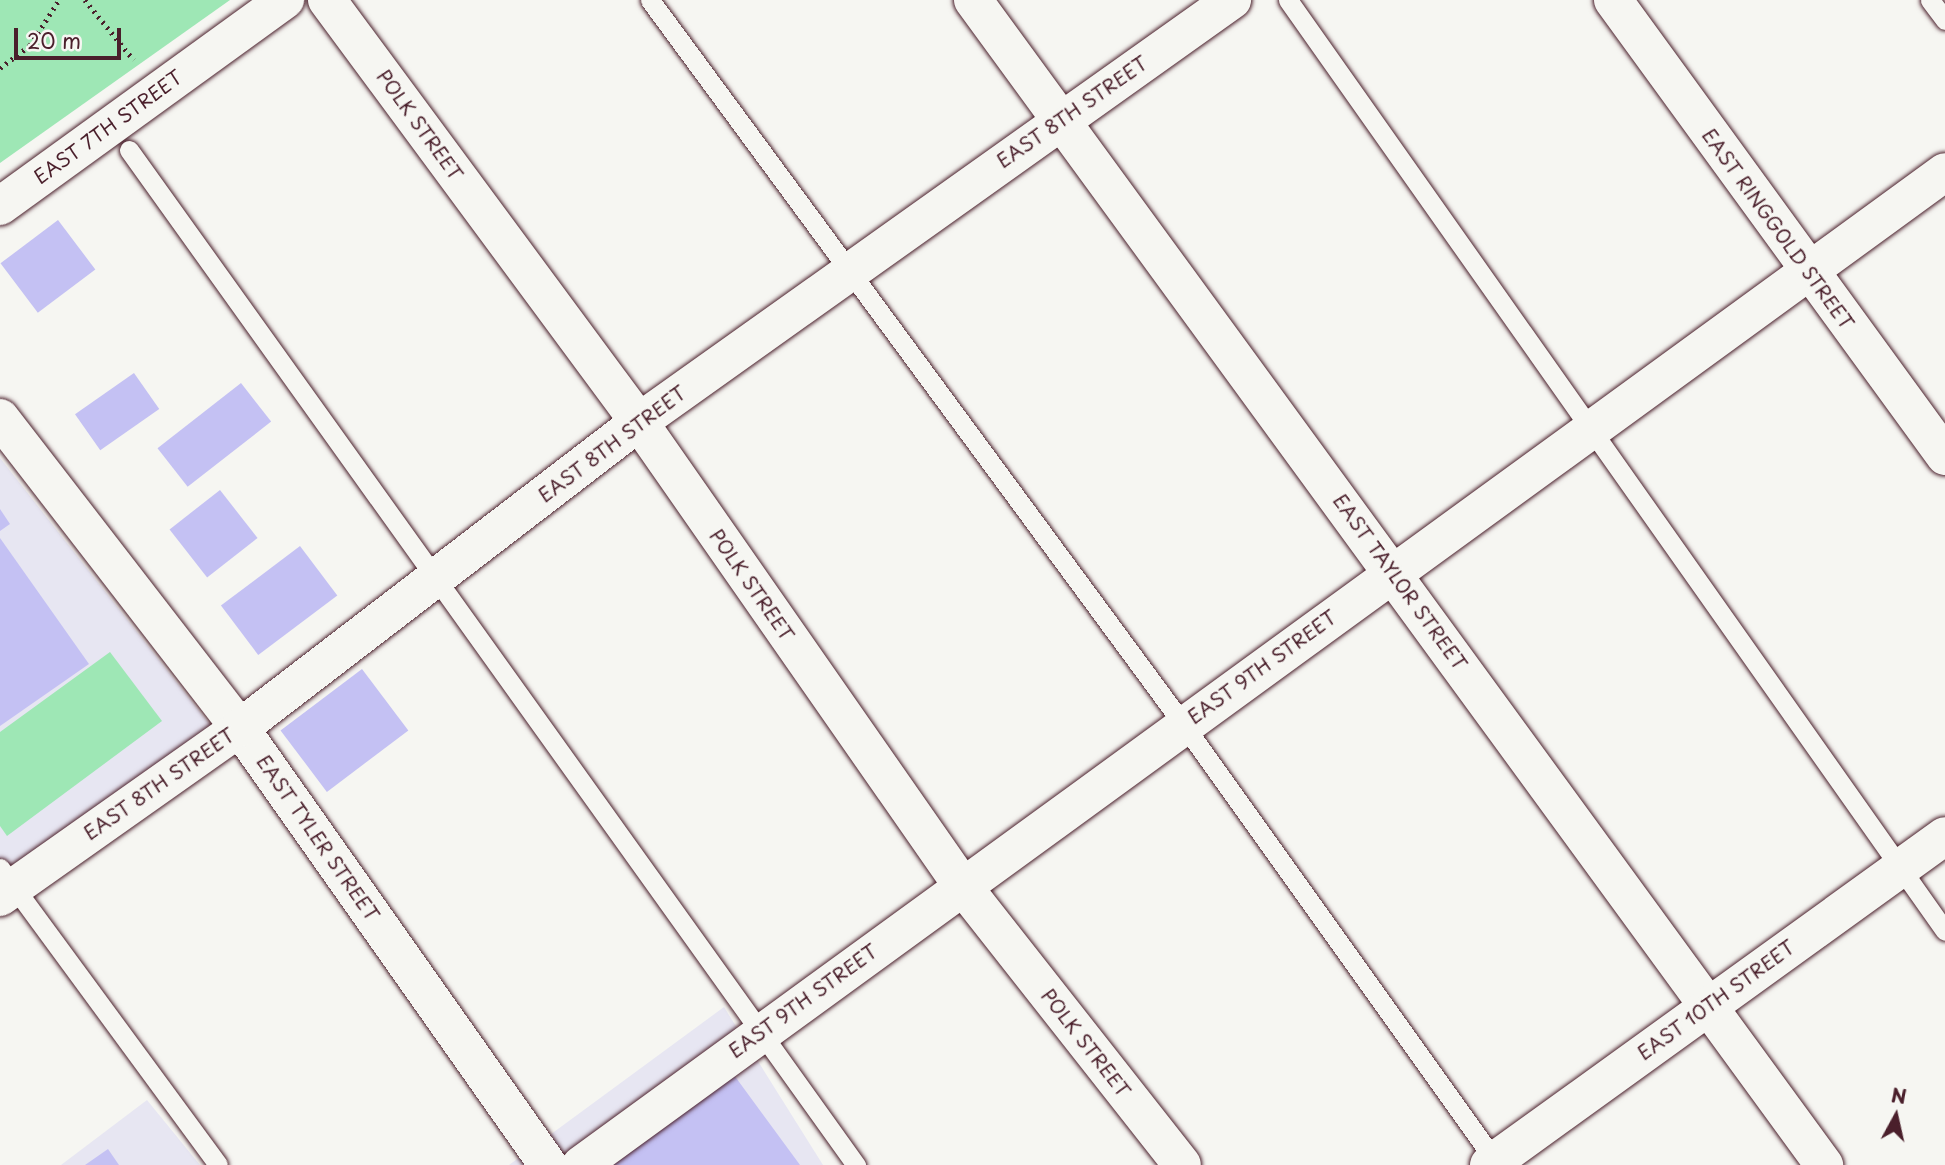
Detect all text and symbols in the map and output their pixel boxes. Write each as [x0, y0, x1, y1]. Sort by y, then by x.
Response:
scale bar [18, 14, 124, 58]
text: 20 m [27, 24, 81, 56]
street label: EAST 8TH STREET [993, 52, 1151, 172]
street label: POLK STREET [372, 65, 468, 185]
street label: EAST 7TH STREET [30, 66, 186, 188]
street label: EAST RINGGOLD STREET [1697, 123, 1859, 335]
street label: EAST 8TH STREET [534, 382, 690, 506]
street label: EAST TAYLOR STREET [1329, 490, 1471, 674]
street label: POLK STREET [705, 524, 799, 646]
street label: EAST 9TH STREET [1184, 606, 1340, 728]
street label: EAST 8TH STREET [80, 724, 238, 844]
street label: EAST TYLER STREET [251, 750, 385, 926]
street label: EAST 10TH STREET [1634, 936, 1798, 1064]
street label: EAST 9TH STREET [725, 940, 881, 1062]
street label: POLK STREET [1036, 984, 1136, 1102]
text: N [1890, 1080, 1908, 1110]
north arrow [1861, 1081, 1931, 1151]

